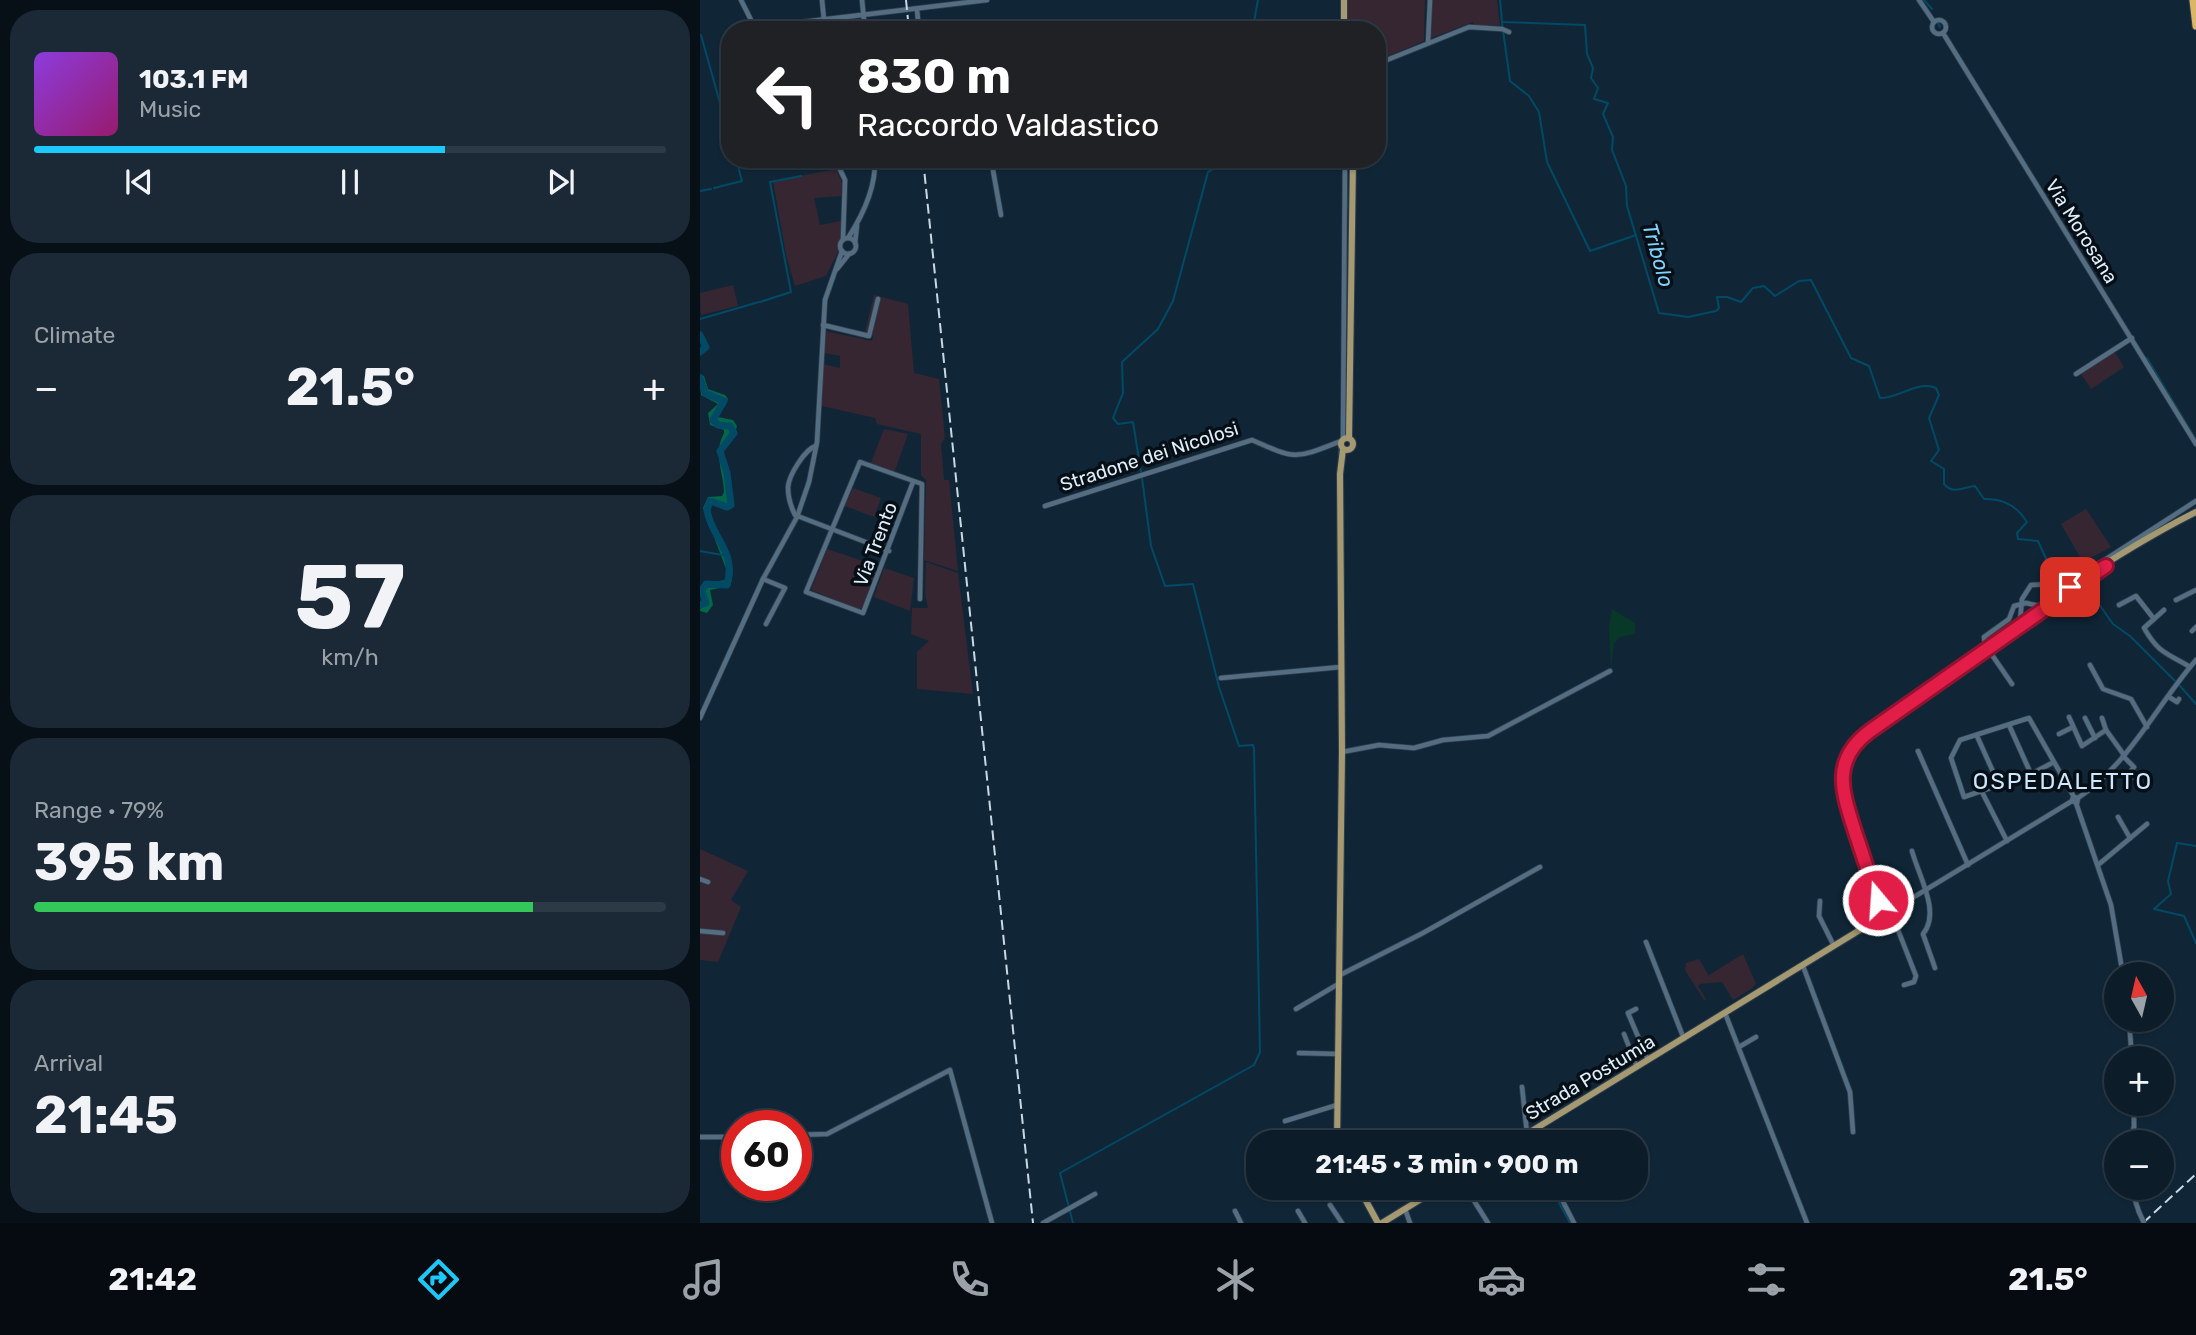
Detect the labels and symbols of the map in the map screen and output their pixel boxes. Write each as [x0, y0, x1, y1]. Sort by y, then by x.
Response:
street label: Via Morosana [2040, 175, 2123, 287]
water label: Tribolo [1637, 220, 1680, 290]
street label: Stradone dei Nicolosi [1057, 417, 1241, 496]
street label: Via Trento [849, 499, 902, 590]
pin [2040, 557, 2100, 617]
district label: OSPEDALETTO [1973, 767, 2153, 795]
position arrow [1841, 863, 1915, 937]
north arrow [2104, 962, 2174, 1032]
street label: Strada Postumia [1521, 1030, 1659, 1125]
speed limit sign: 60 [721, 1110, 812, 1201]

